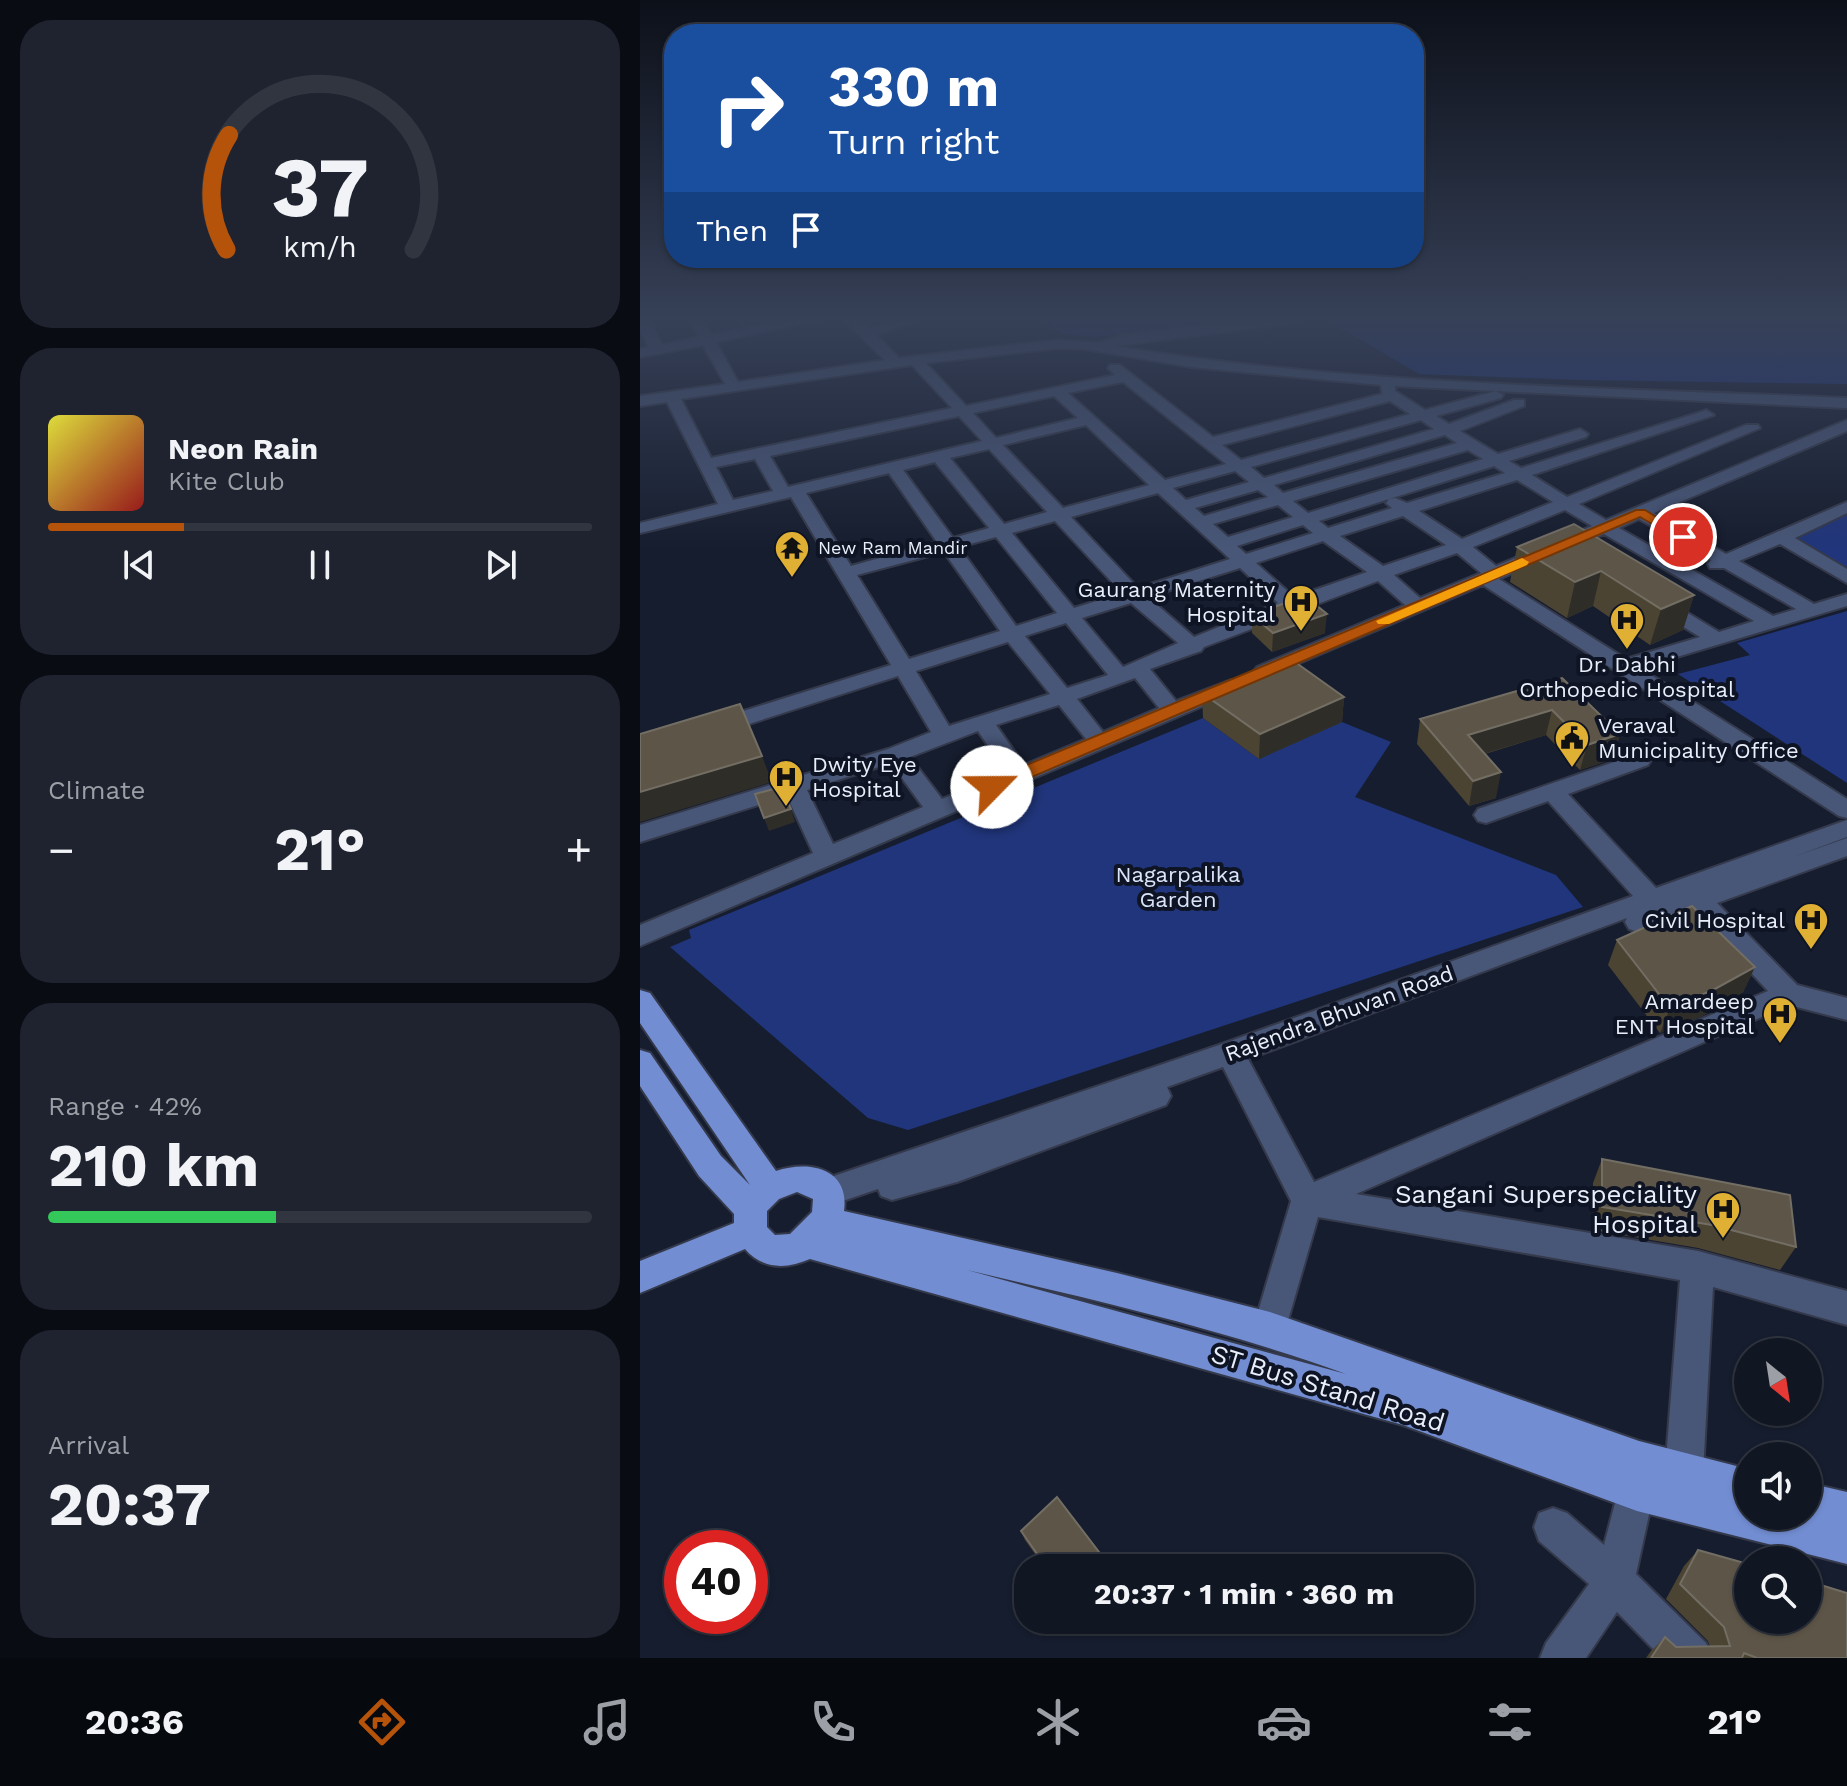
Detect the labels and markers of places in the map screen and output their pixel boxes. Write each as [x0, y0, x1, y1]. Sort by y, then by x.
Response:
pin [1649, 503, 1717, 571]
temple icon: New Ram Mandir [773, 529, 811, 579]
place label: New Ram Mandir [818, 537, 968, 558]
place label: Gaurang Maternity Hospital [1078, 577, 1276, 627]
hospital icon: Gaurang Maternity Hospital [1282, 583, 1320, 633]
hospital icon: Dr. Dabhi Orthopedic Hospital [1608, 601, 1646, 651]
place label: Dr. Dabhi Orthopedic Hospital [1519, 652, 1735, 702]
place label: Veraval Municipality Office [1598, 713, 1799, 763]
public building icon: Veraval Municipality Office [1553, 719, 1591, 769]
place label: Dwity Eye Hospital [812, 752, 917, 802]
hospital icon: Dwity Eye Hospital [767, 758, 805, 808]
hospital icon: Civil Hospital [1792, 901, 1830, 951]
place label: Civil Hospital [1644, 908, 1785, 933]
place label: Amardeep ENT Hospital [1615, 989, 1754, 1039]
hospital icon: Amardeep ENT Hospital [1761, 995, 1799, 1045]
place label: Sangani Superspeciality Hospital [1395, 1179, 1698, 1239]
hospital icon: Sangani Superspeciality Hospital [1704, 1190, 1742, 1240]

